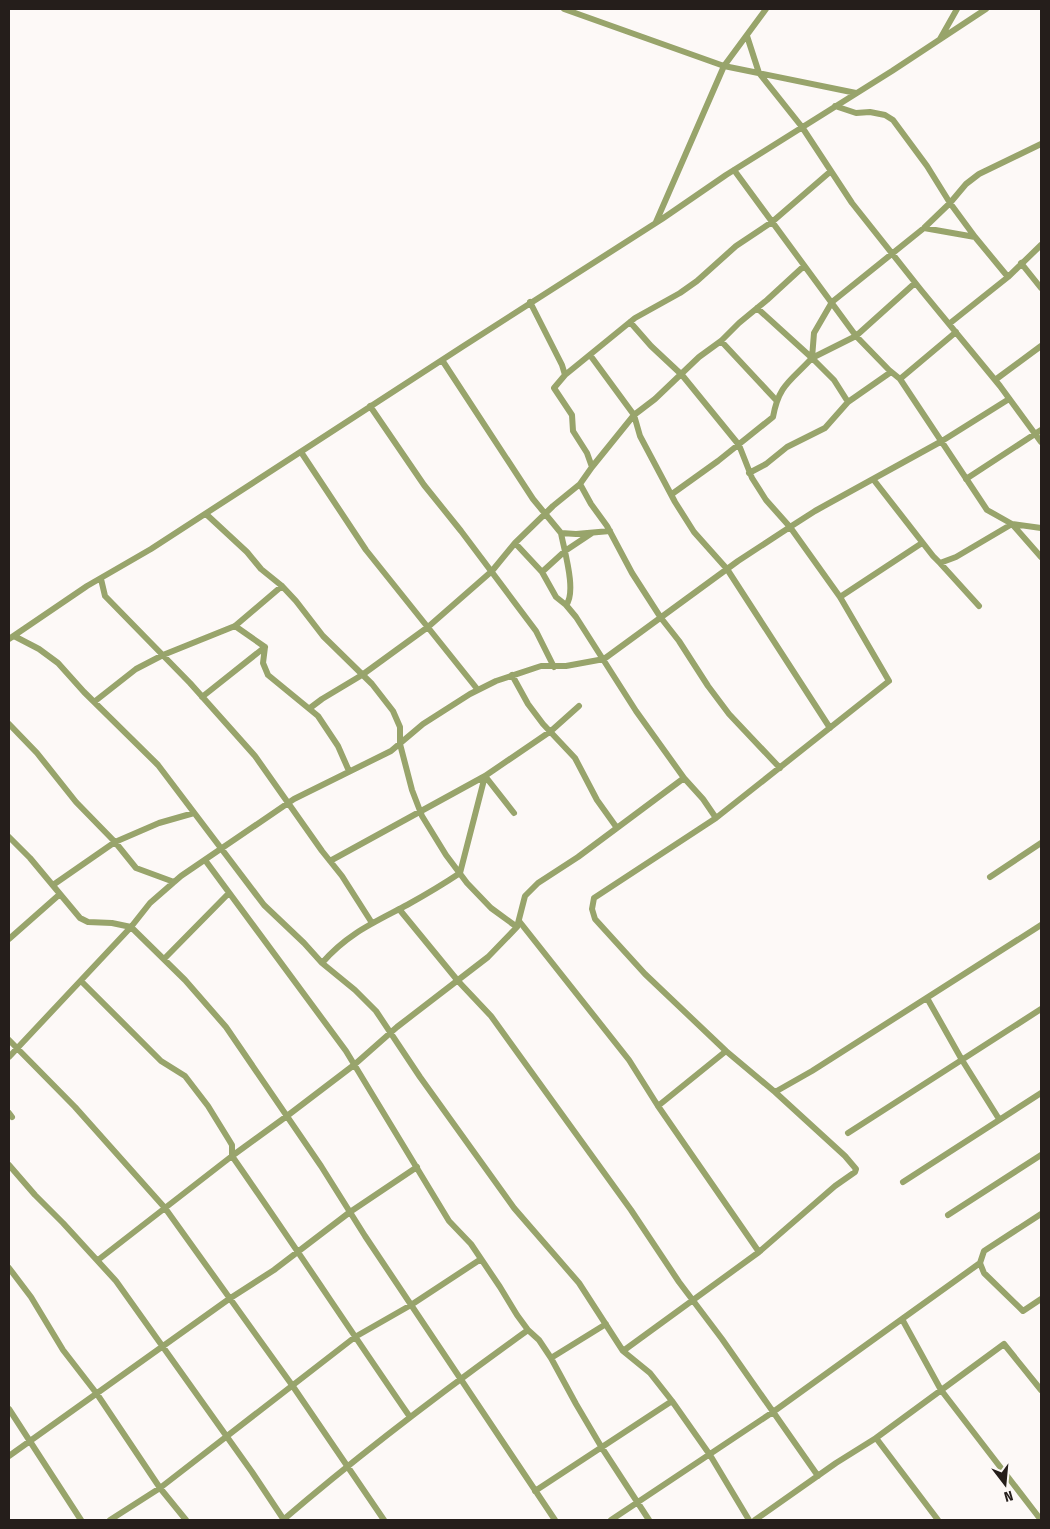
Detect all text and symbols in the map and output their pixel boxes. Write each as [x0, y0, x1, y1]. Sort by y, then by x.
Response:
north arrow [980, 1459, 1030, 1509]
text: N [1002, 1487, 1015, 1505]

